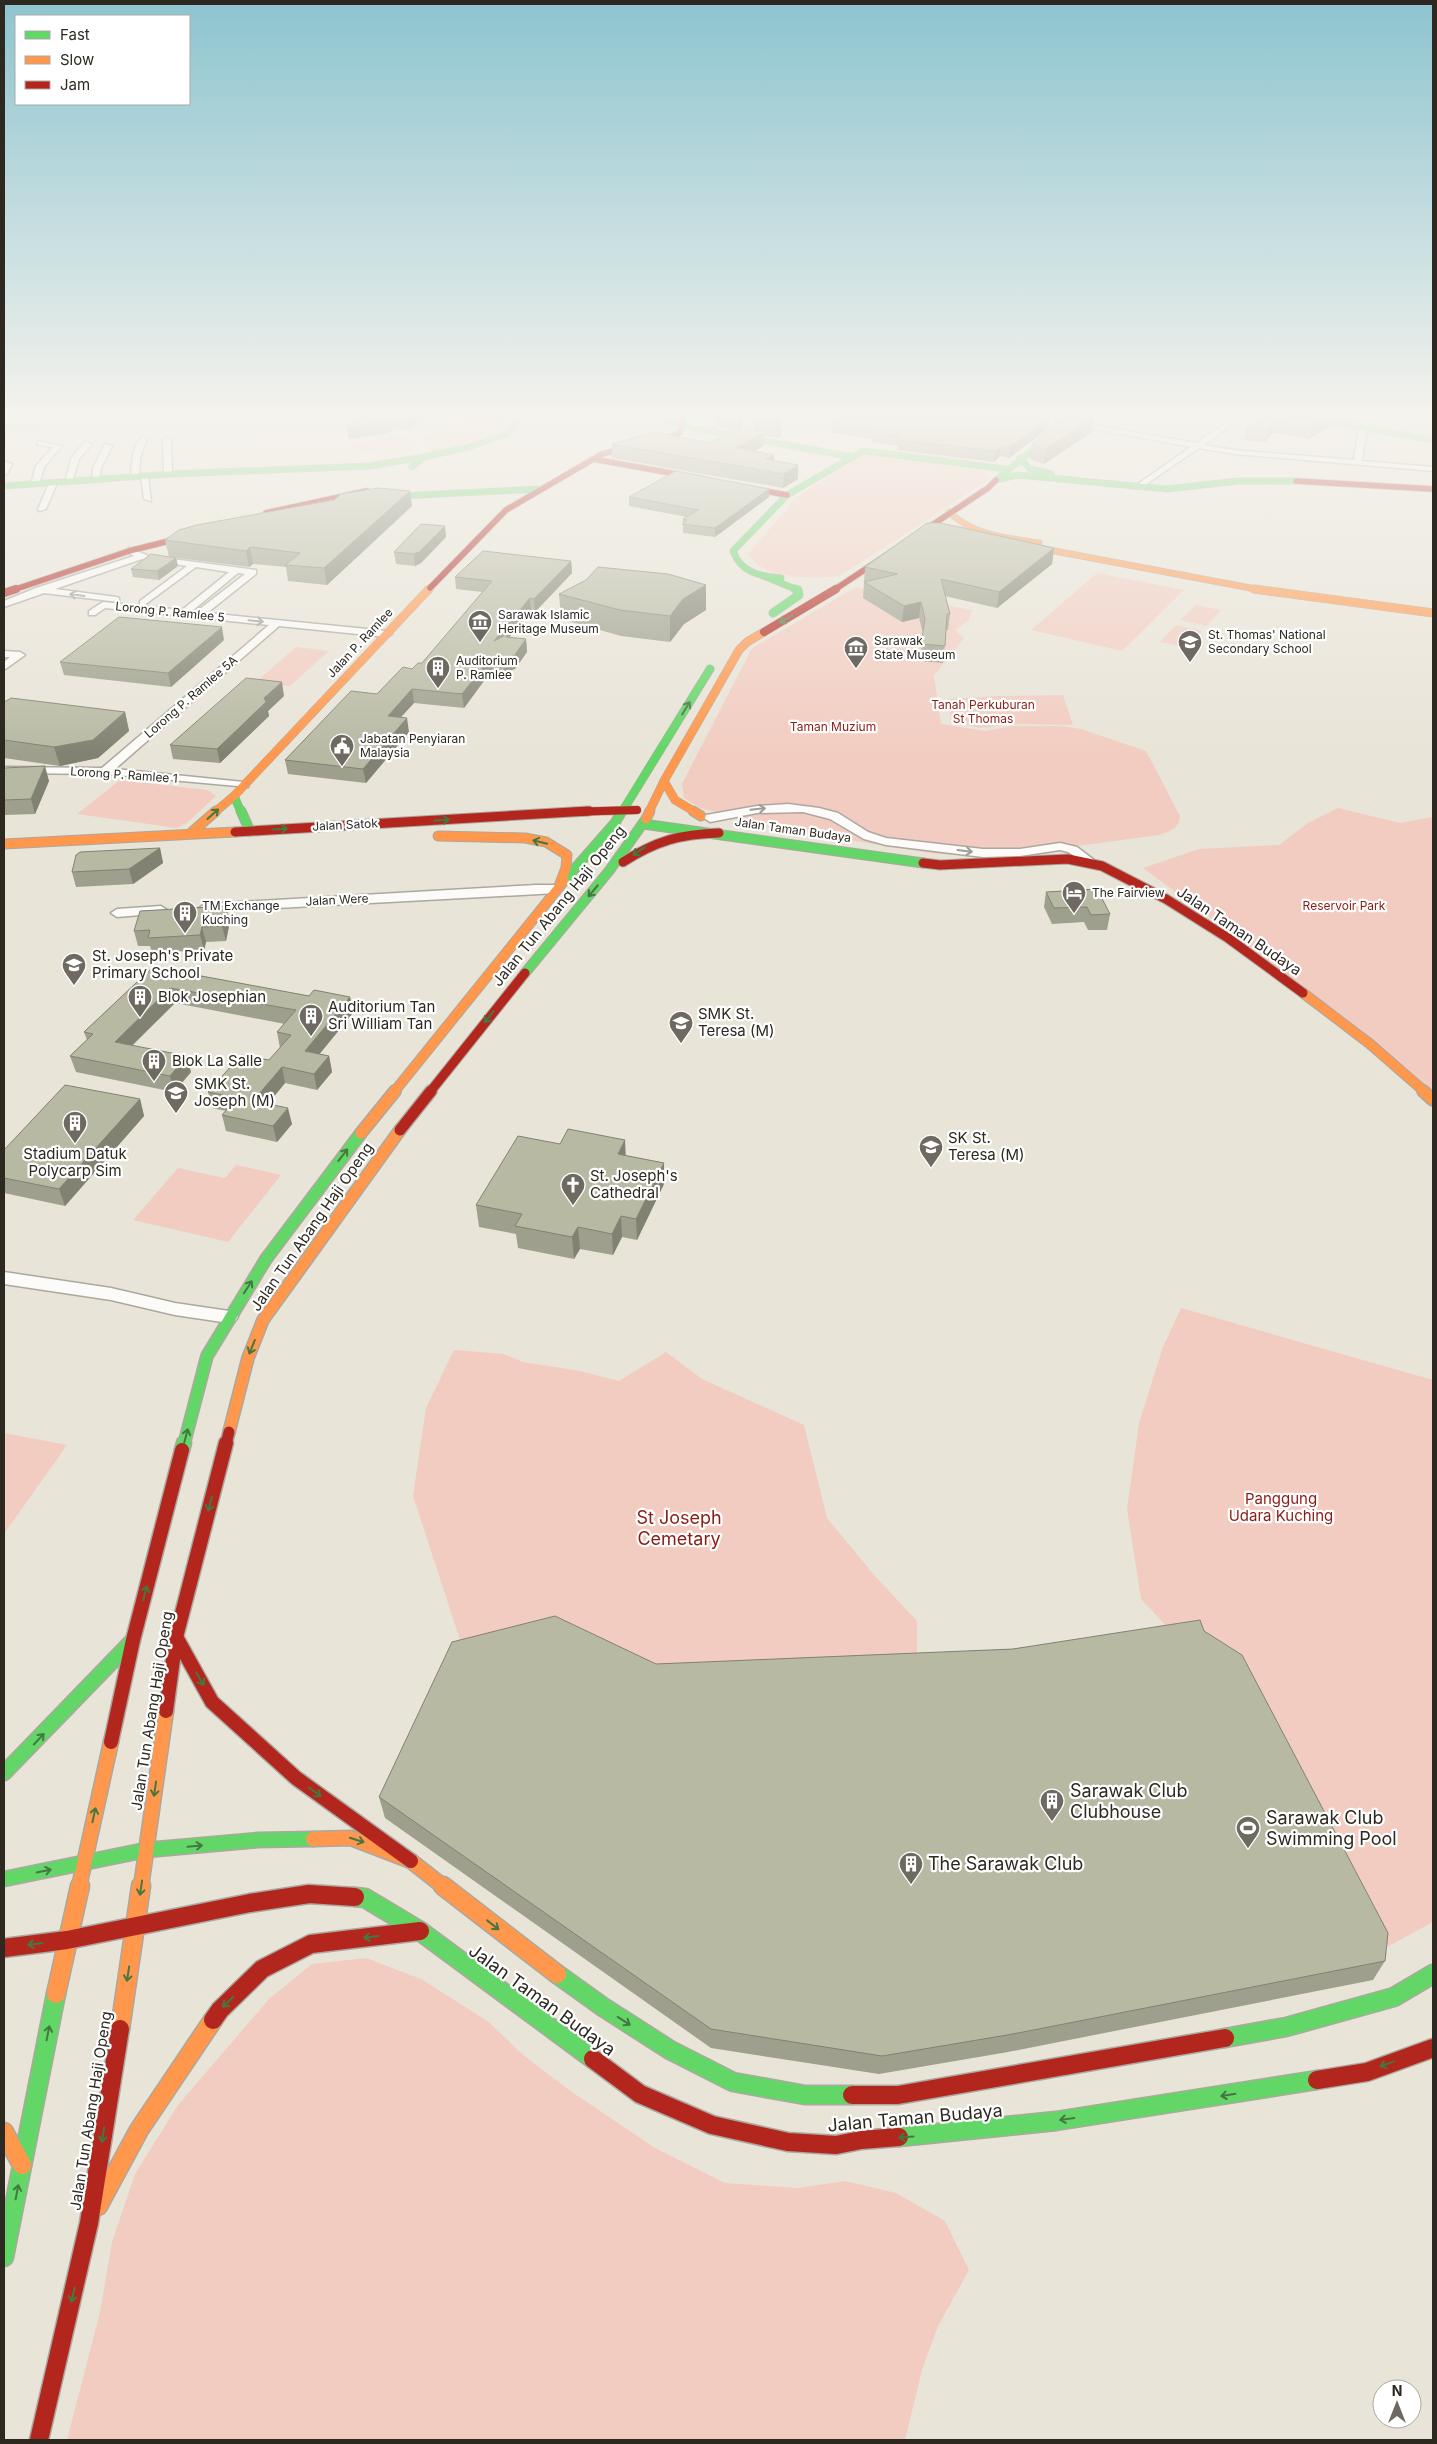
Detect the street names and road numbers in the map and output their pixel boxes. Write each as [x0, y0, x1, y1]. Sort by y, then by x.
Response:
street label: Lorong P. Ramlee 5 [115, 598, 225, 625]
street label: Jalan P. Ramlee [324, 605, 396, 681]
street label: Lorong P. Ramlee 5A [141, 652, 240, 741]
street label: Lorong P. Ramlee 1 [70, 763, 178, 786]
street label: Jalan Taman Budaya [734, 814, 852, 845]
street label: Jalan Satok [312, 815, 379, 834]
street label: Jalan Tun Abang Haji Openg [488, 821, 629, 990]
street label: Jalan Taman Budaya [1173, 882, 1305, 979]
street label: Jalan Were [305, 890, 369, 909]
street label: Jalan Tun Abang Haji Openg [246, 1139, 377, 1315]
street label: Jalan Tun Abang Haji Openg [126, 1610, 177, 1812]
street label: Jalan Taman Budaya [465, 1939, 620, 2060]
street label: Jalan Tun Abang Haji Openg [65, 2010, 116, 2212]
street label: Jalan Taman Budaya [826, 2099, 1004, 2136]

